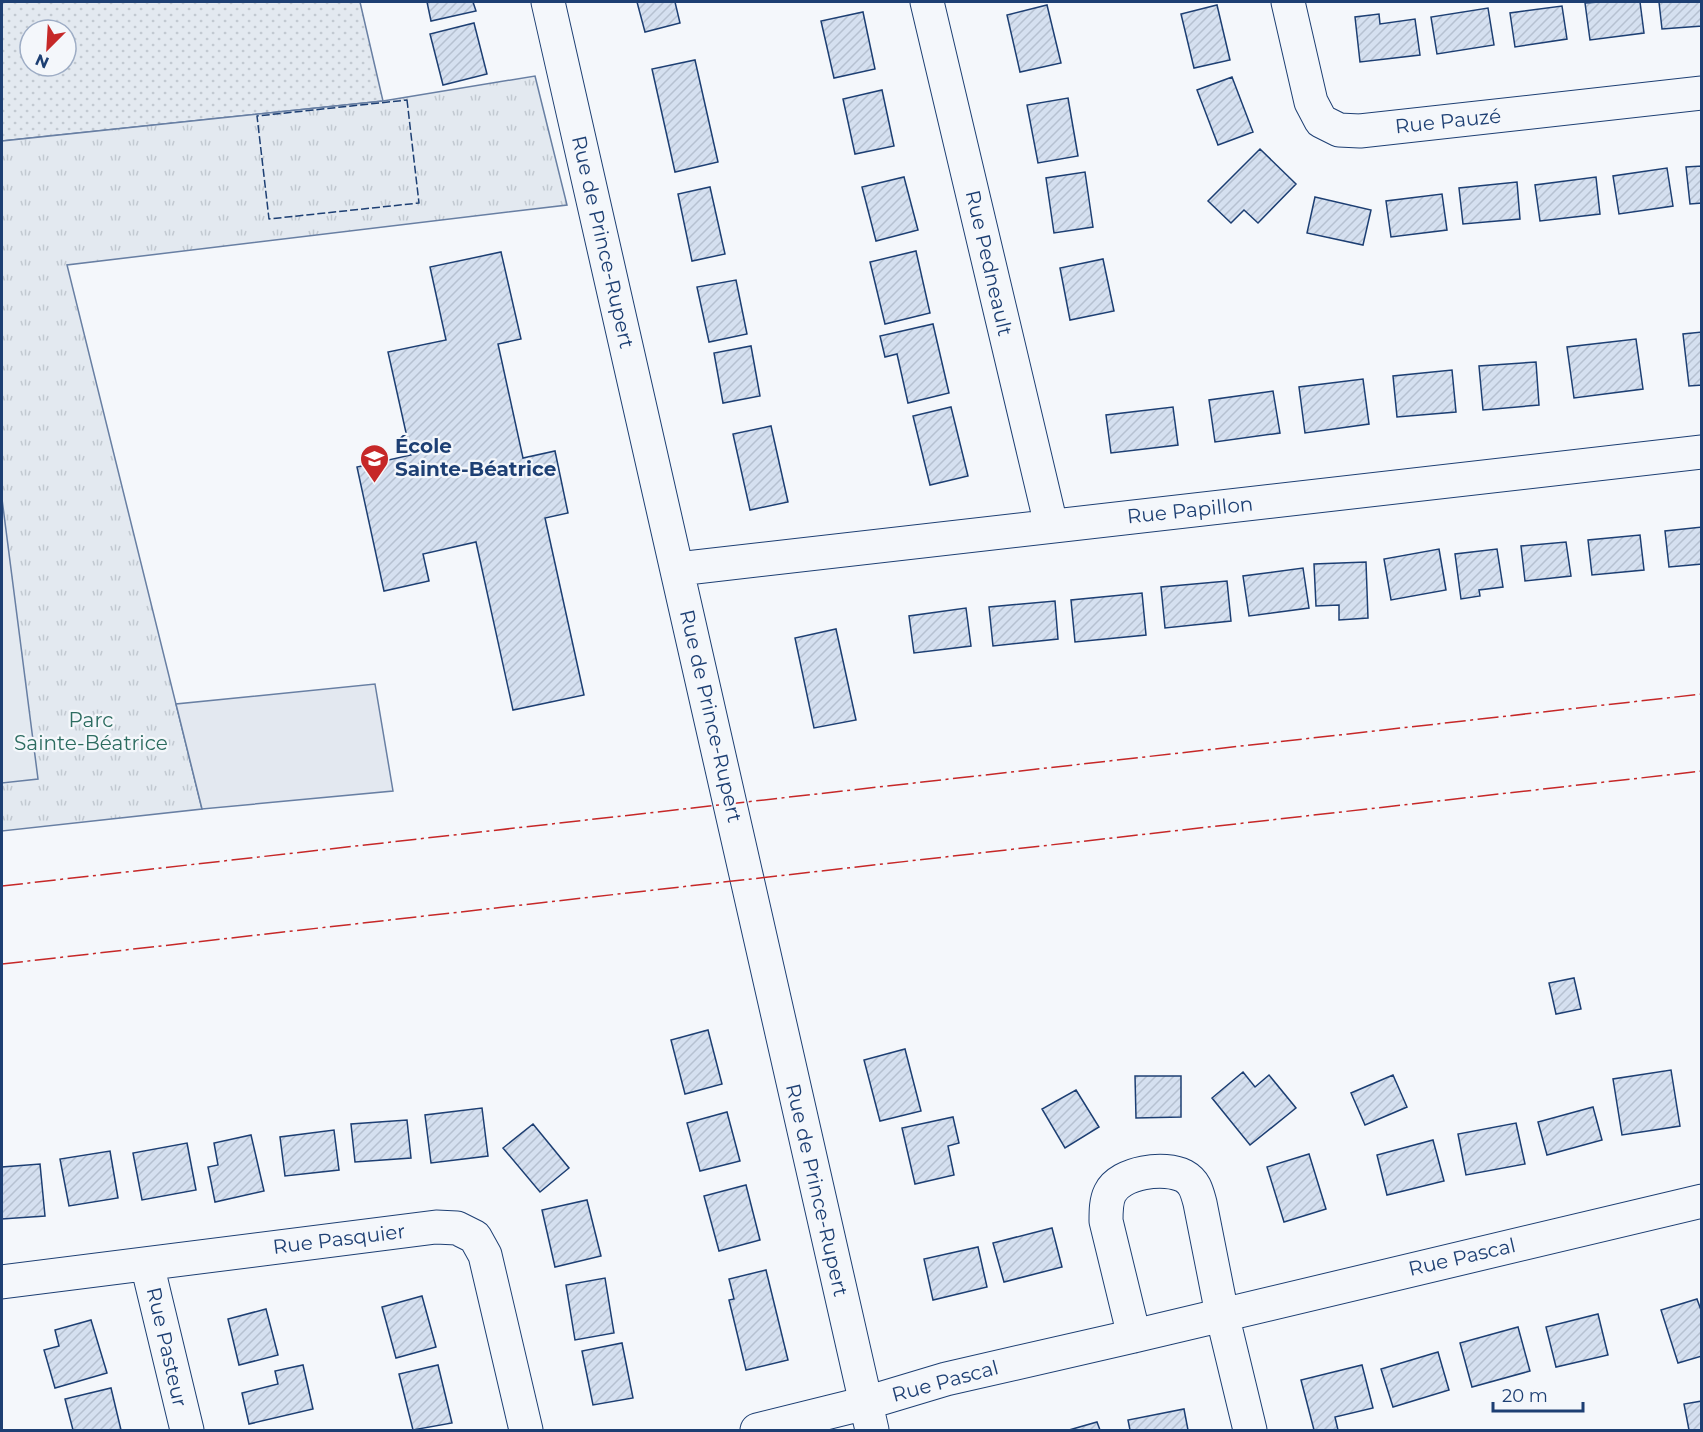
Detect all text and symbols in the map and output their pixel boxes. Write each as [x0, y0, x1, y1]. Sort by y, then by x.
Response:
north arrow [18, 18, 78, 78]
text: N [32, 50, 52, 73]
street label: Rue Pauzé [1394, 103, 1502, 139]
street label: Rue de Prince-Rupert [567, 133, 639, 351]
street label: Rue Pedneault [961, 188, 1017, 338]
place label: École Sainte-Béatrice [395, 434, 556, 481]
school or university icon: École Sainte-Béatrice [358, 442, 390, 484]
street label: Rue Papillon [1126, 491, 1254, 529]
street label: Rue de Prince-Rupert [675, 607, 747, 825]
park label: Parc Sainte-Béatrice [14, 708, 168, 755]
street label: Rue de Prince-Rupert [781, 1081, 853, 1299]
street label: Rue Pasquier [271, 1219, 407, 1259]
street label: Rue Pascal [1406, 1233, 1518, 1281]
street label: Rue Pasteur [142, 1285, 192, 1409]
street label: Rue Pascal [889, 1355, 1001, 1407]
scale bar [1493, 1375, 1583, 1413]
text: 20 m [1502, 1385, 1548, 1407]

